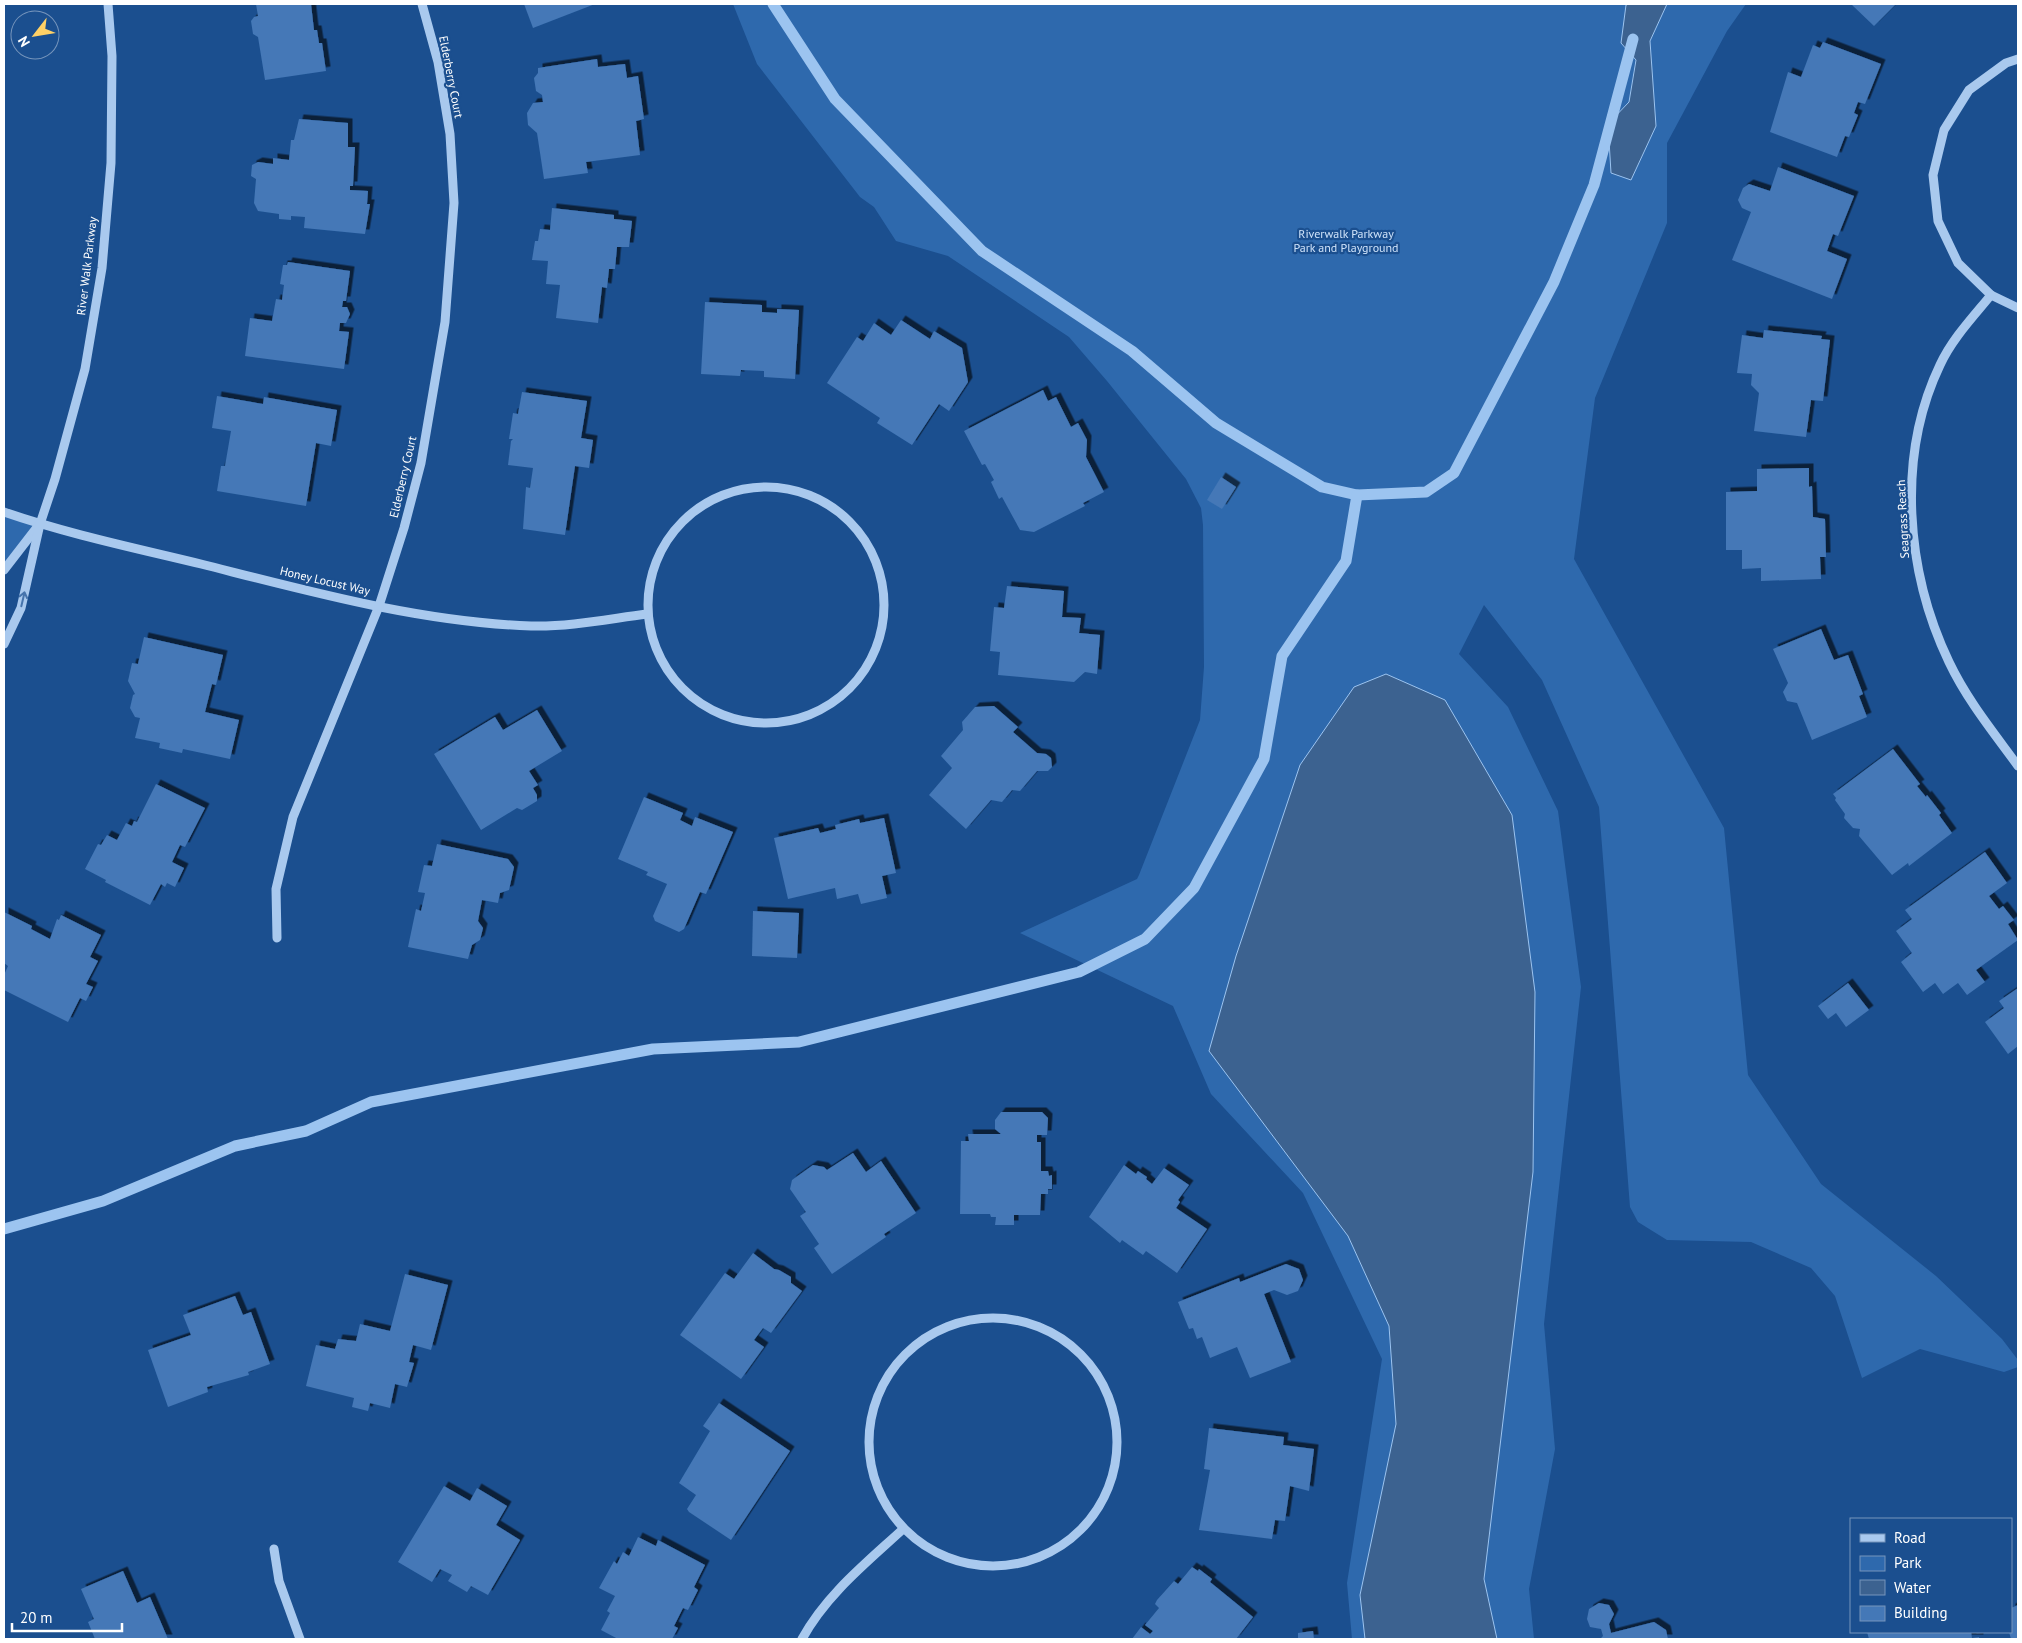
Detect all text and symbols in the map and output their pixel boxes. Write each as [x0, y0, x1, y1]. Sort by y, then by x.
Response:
north arrow [10, 10, 60, 60]
text: N [14, 33, 34, 50]
street label: Elderberry Court [436, 34, 467, 119]
street label: River Walk Parkway [73, 215, 100, 316]
park label: Riverwalk Parkway Park and Playground [1293, 226, 1399, 255]
street label: Elderberry Court [386, 435, 419, 519]
street label: Seagrass Reach [1893, 479, 1912, 559]
street label: Honey Locust Way [279, 563, 372, 598]
one-way arrow [19, 592, 28, 608]
legend [1850, 1518, 2012, 1633]
text: Road [1894, 1528, 1926, 1547]
text: Park [1894, 1553, 1922, 1572]
text: Water [1894, 1578, 1931, 1597]
scale bar [12, 1600, 122, 1632]
text: Building [1894, 1603, 1948, 1622]
text: 20 m [20, 1608, 53, 1627]

